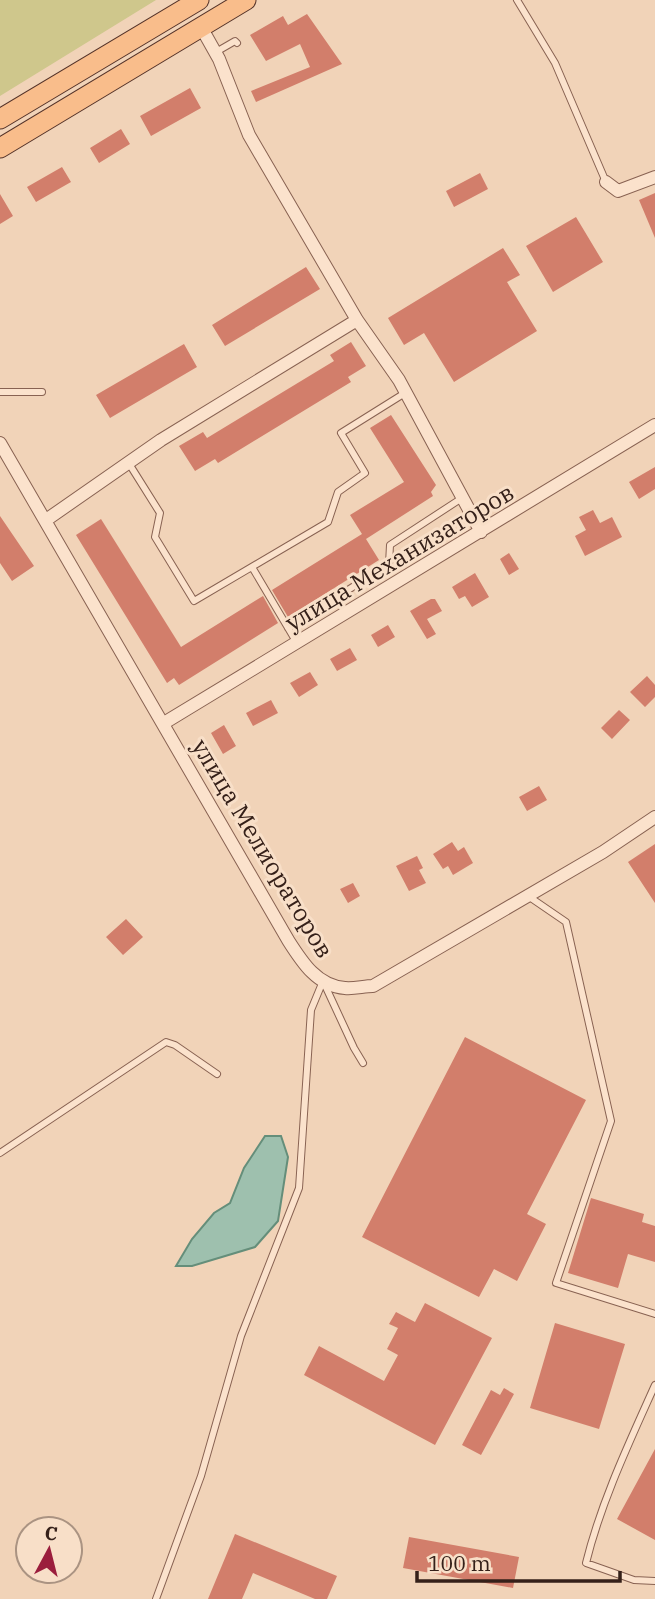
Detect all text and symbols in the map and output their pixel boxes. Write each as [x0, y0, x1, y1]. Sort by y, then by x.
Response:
street label: улица Механизаторов [279, 476, 519, 638]
street label: улица Мелиораторов [185, 733, 341, 963]
north arrow [14, 1515, 84, 1585]
text: С [43, 1520, 59, 1546]
scale bar [417, 1540, 620, 1584]
text: 100 m [428, 1549, 491, 1577]

